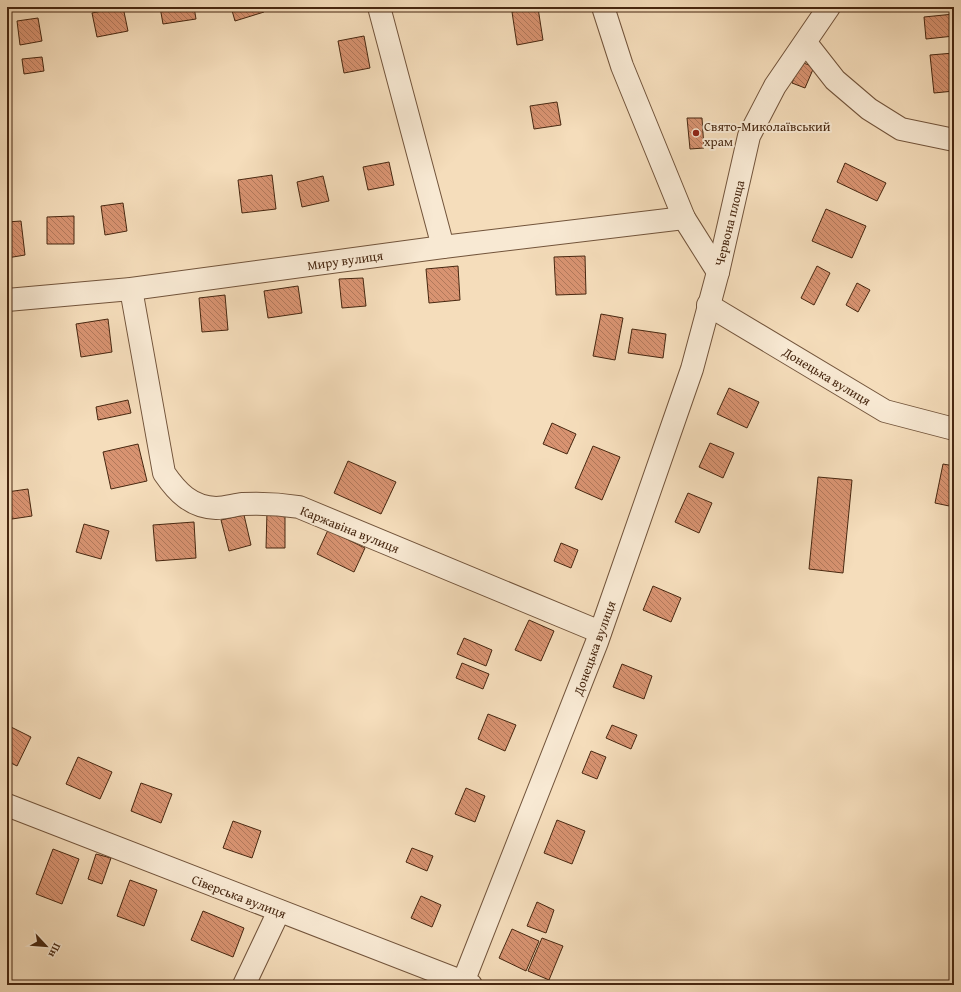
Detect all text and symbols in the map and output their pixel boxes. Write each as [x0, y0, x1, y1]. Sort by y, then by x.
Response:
place label: Свято-Миколаївський храм [704, 117, 831, 151]
marker: Свято-Миколаївський храм [691, 128, 701, 138]
street label: Червона площа [710, 177, 750, 268]
street label: Миру вулиця [306, 246, 385, 275]
street label: Донецька вулиця [778, 342, 875, 410]
street label: Каржавіна вулиця [297, 501, 403, 558]
street label: Донецька вулиця [568, 598, 621, 699]
street label: Сіверська вулиця [189, 870, 289, 923]
north arrow [26, 926, 66, 966]
text: Пн [45, 941, 65, 960]

